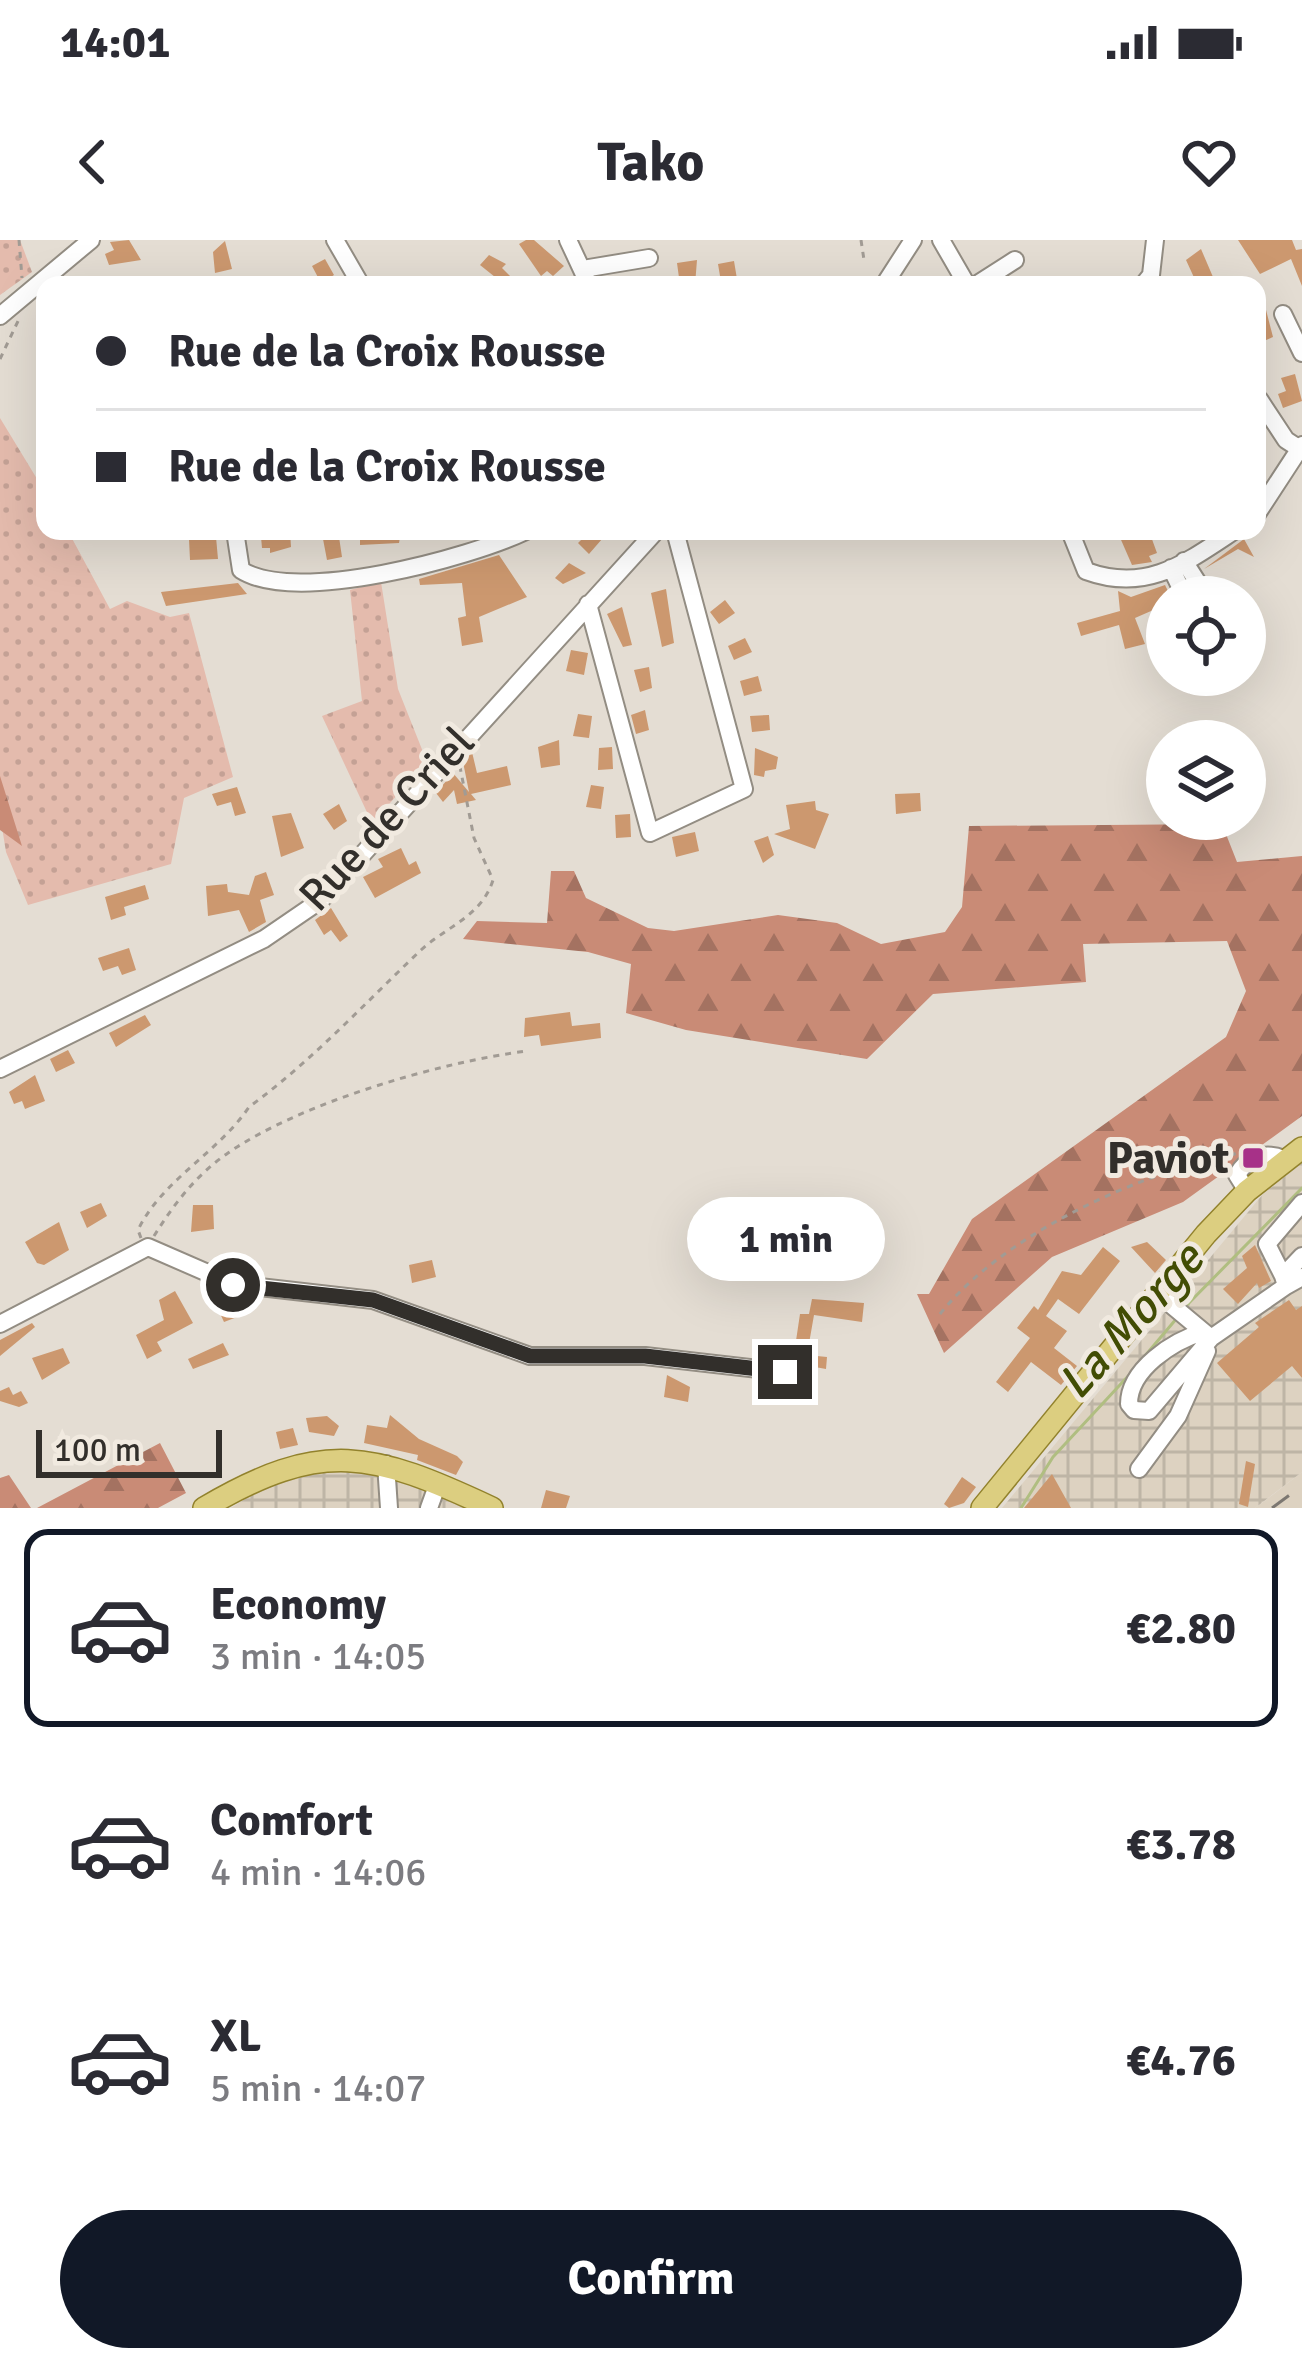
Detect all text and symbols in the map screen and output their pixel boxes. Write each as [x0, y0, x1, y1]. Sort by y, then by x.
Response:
text: 14:01 [60, 15, 170, 70]
icon: back [60, 129, 126, 195]
text: Tako [598, 129, 704, 196]
icon: heart [1176, 129, 1242, 195]
text: Rue de la Croix Rousse [168, 324, 606, 379]
text: Rue de la Croix Rousse [168, 439, 606, 494]
map controls [1146, 576, 1266, 840]
button: locate [1146, 576, 1266, 696]
street label: Rue de Criel [288, 715, 486, 923]
button: layers [1146, 720, 1266, 840]
place label: Paviot [1107, 1131, 1229, 1186]
marker: Paviot [1240, 1145, 1266, 1171]
callout: 1 min [686, 1198, 884, 1282]
text: 1 min [739, 1215, 833, 1263]
water label: La Morge [1046, 1229, 1218, 1411]
route start [206, 1258, 260, 1312]
route end [758, 1345, 812, 1399]
scale bar [36, 1424, 222, 1477]
text: 100 m [54, 1430, 141, 1471]
icon: car [66, 1574, 174, 1682]
text: Economy [210, 1577, 386, 1632]
text: €2.80 [1126, 1601, 1236, 1656]
text: 3 min · 14:05 [210, 1632, 426, 1680]
icon: car [66, 1790, 174, 1898]
text: Comfort [210, 1793, 373, 1848]
text: €3.78 [1126, 1817, 1236, 1872]
text: 4 min · 14:06 [210, 1848, 426, 1896]
icon: car [66, 2006, 174, 2114]
text: XL [210, 2009, 261, 2064]
text: €4.76 [1126, 2033, 1236, 2088]
text: 5 min · 14:07 [210, 2064, 426, 2112]
button: Confirm [60, 2210, 1242, 2348]

